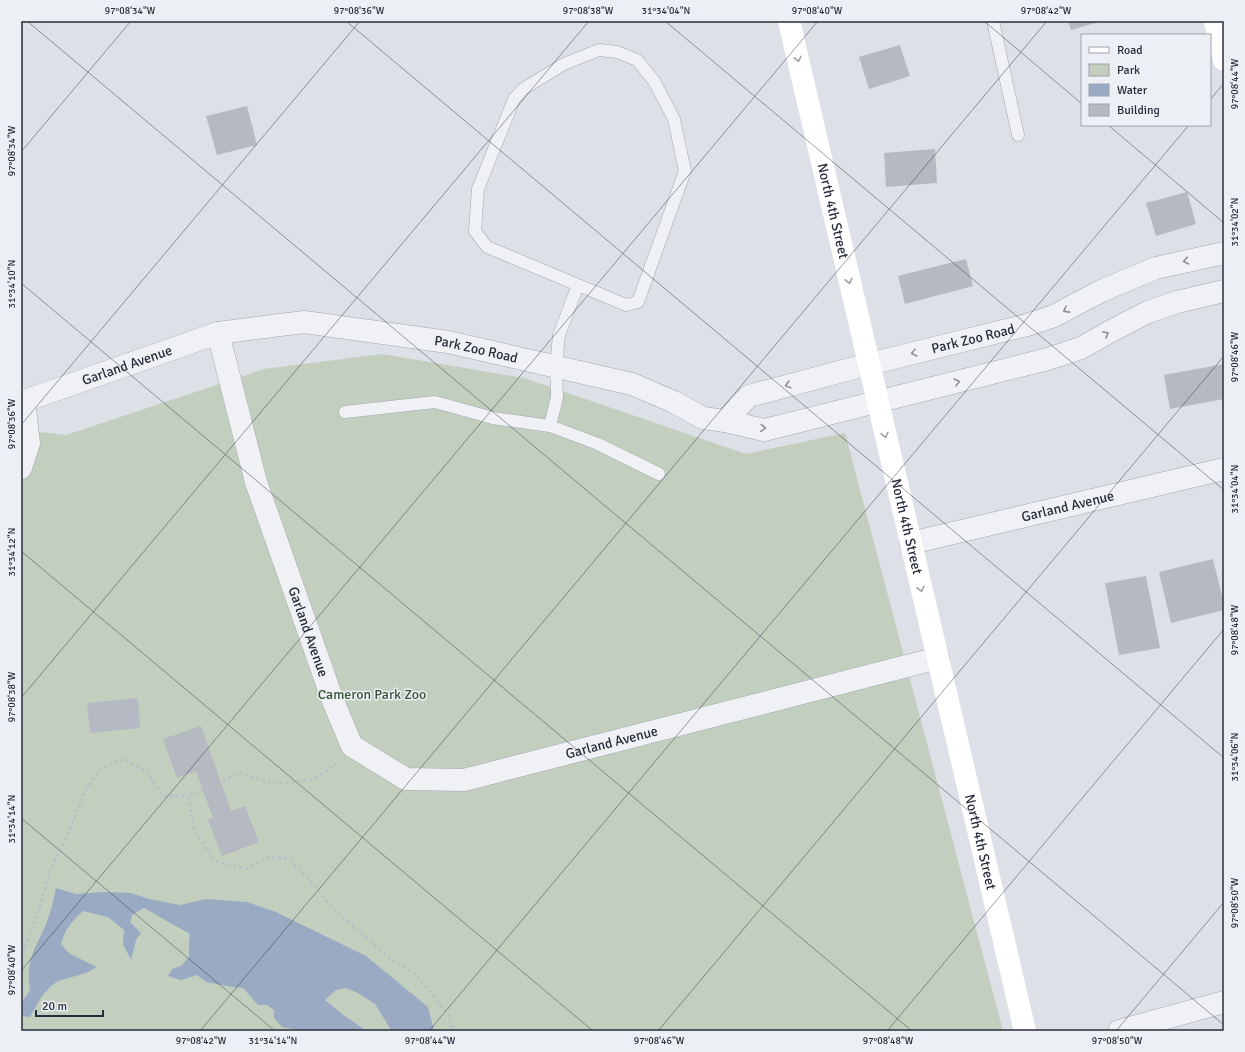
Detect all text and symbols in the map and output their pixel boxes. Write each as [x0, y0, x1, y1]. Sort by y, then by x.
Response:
text: 97°08'34"W [105, 5, 156, 17]
text: 97°08'36"W [334, 5, 385, 17]
text: 97°08'38"W [563, 5, 614, 17]
text: 31°34'04"N [642, 5, 690, 17]
text: 97°08'40"W [792, 5, 843, 17]
text: 97°08'42"W [1021, 5, 1072, 17]
legend [1081, 34, 1211, 126]
text: Road [1117, 43, 1143, 58]
one-way arrow [793, 56, 801, 62]
text: 97°08'44"W [1229, 58, 1241, 109]
text: Park [1117, 63, 1140, 78]
text: Water [1117, 83, 1148, 98]
text: Building [1117, 103, 1160, 118]
text: 97°08'34"W [6, 125, 18, 176]
street label: North 4th Street [814, 161, 853, 260]
text: 31°34'02"N [1229, 198, 1241, 246]
one-way arrow [1183, 257, 1189, 265]
text: 31°34'10"N [6, 260, 18, 308]
one-way arrow [845, 278, 853, 284]
one-way arrow [1063, 305, 1070, 312]
street label: Park Zoo Road [930, 320, 1016, 357]
one-way arrow [1102, 331, 1109, 338]
text: 97°08'46"W [1229, 331, 1241, 382]
street label: Park Zoo Road [433, 332, 520, 366]
street label: Garland Avenue [79, 341, 174, 389]
one-way arrow [911, 348, 918, 357]
one-way arrow [953, 378, 960, 387]
one-way arrow [785, 380, 792, 389]
text: 97°08'36"W [6, 398, 18, 449]
one-way arrow [760, 424, 766, 432]
one-way arrow [881, 432, 889, 438]
text: 31°34'04"N [1229, 465, 1241, 513]
street label: North 4th Street [888, 477, 926, 576]
street label: Garland Avenue [1020, 487, 1116, 525]
text: 31°34'12"N [6, 528, 18, 576]
street label: Garland Avenue [285, 584, 332, 679]
one-way arrow [917, 586, 925, 592]
text: 97°08'48"W [1229, 604, 1241, 655]
text: 97°08'38"W [6, 671, 18, 722]
park label: Cameron Park Zoo [318, 686, 426, 703]
street label: Garland Avenue [564, 722, 659, 762]
text: 31°34'06"N [1229, 733, 1241, 781]
street label: North 4th Street [961, 792, 1000, 891]
text: 31°34'14"N [6, 795, 18, 843]
text: 97°08'50"W [1229, 877, 1241, 928]
text: 97°08'40"W [6, 944, 18, 995]
scale bar [36, 992, 103, 1018]
text: 20 m [42, 999, 67, 1014]
text: 97°08'42"W [176, 1035, 227, 1047]
text: 31°34'14"N [249, 1035, 297, 1047]
text: 97°08'44"W [405, 1035, 456, 1047]
text: 97°08'46"W [634, 1035, 685, 1047]
text: 97°08'48"W [863, 1035, 914, 1047]
text: 97°08'50"W [1092, 1035, 1143, 1047]

